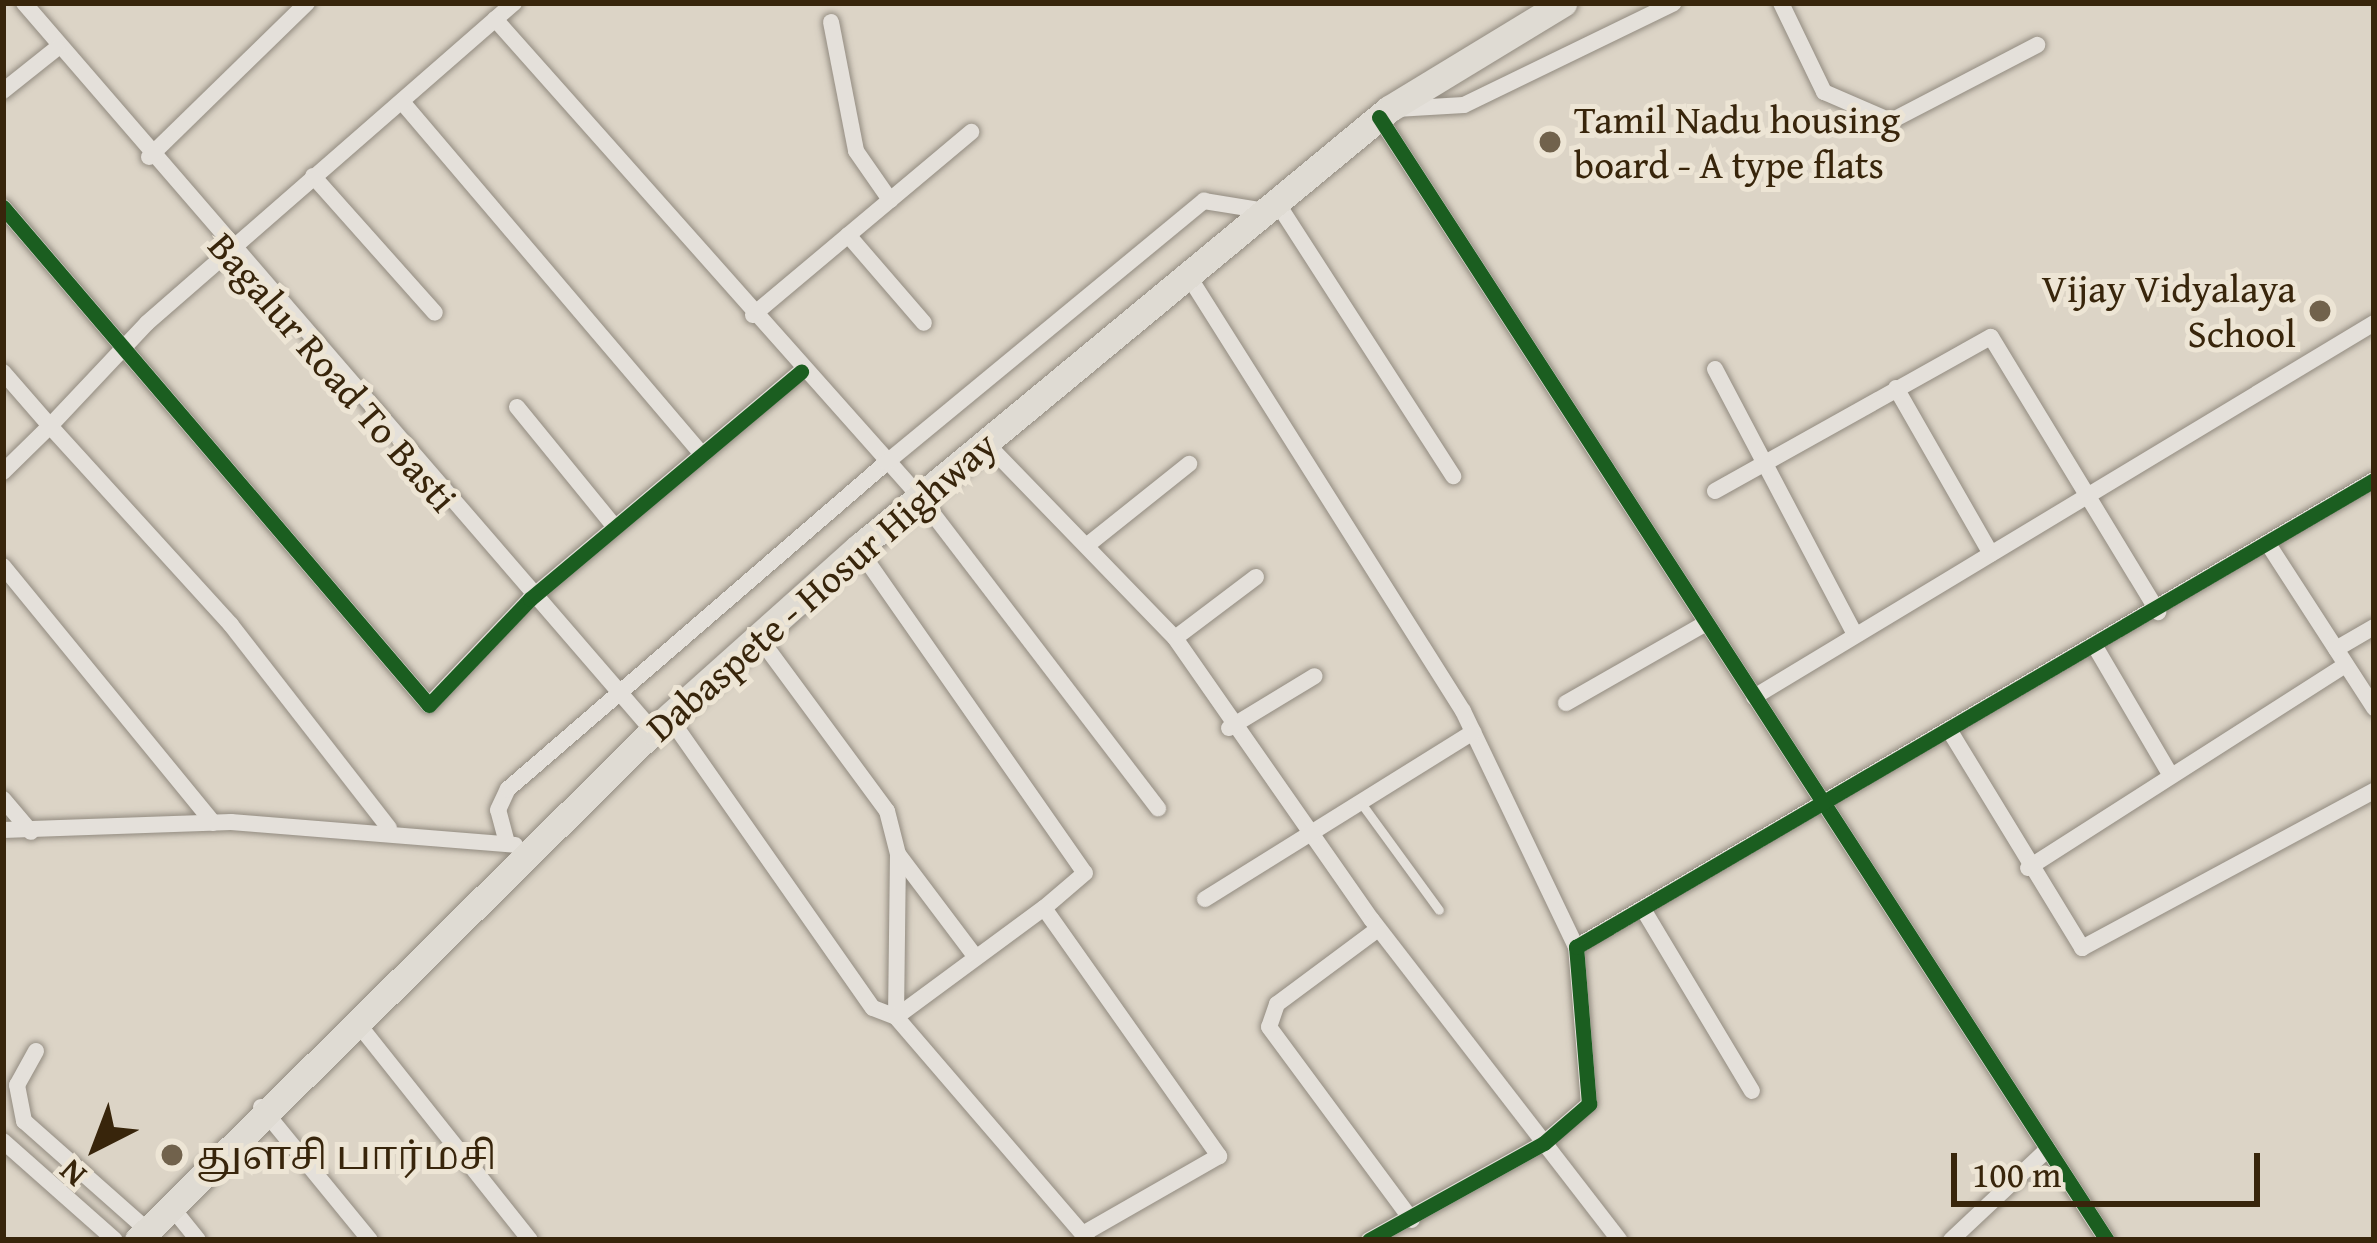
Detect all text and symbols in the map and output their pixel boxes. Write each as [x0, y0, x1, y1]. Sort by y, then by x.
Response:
place label: Tamil Nadu housing board - A type flats [1574, 97, 1900, 188]
marker: Tamil Nadu housing board - A type flats [1537, 129, 1563, 155]
street label: Bagalur Road To Basti [199, 223, 467, 521]
place label: Vijay Vidyalaya School [2041, 266, 2296, 357]
marker: Vijay Vidyalaya School [2307, 298, 2333, 324]
street label: Dabaspete - Hosur Highway [636, 421, 1006, 751]
north arrow [36, 1087, 156, 1207]
scale bar [1957, 1129, 2266, 1203]
place label: துளசி பார்மசி [196, 1132, 497, 1178]
marker: துளசி பார்மசி [159, 1142, 185, 1168]
text: 100 m [1972, 1147, 2061, 1200]
text: N [48, 1149, 96, 1199]

